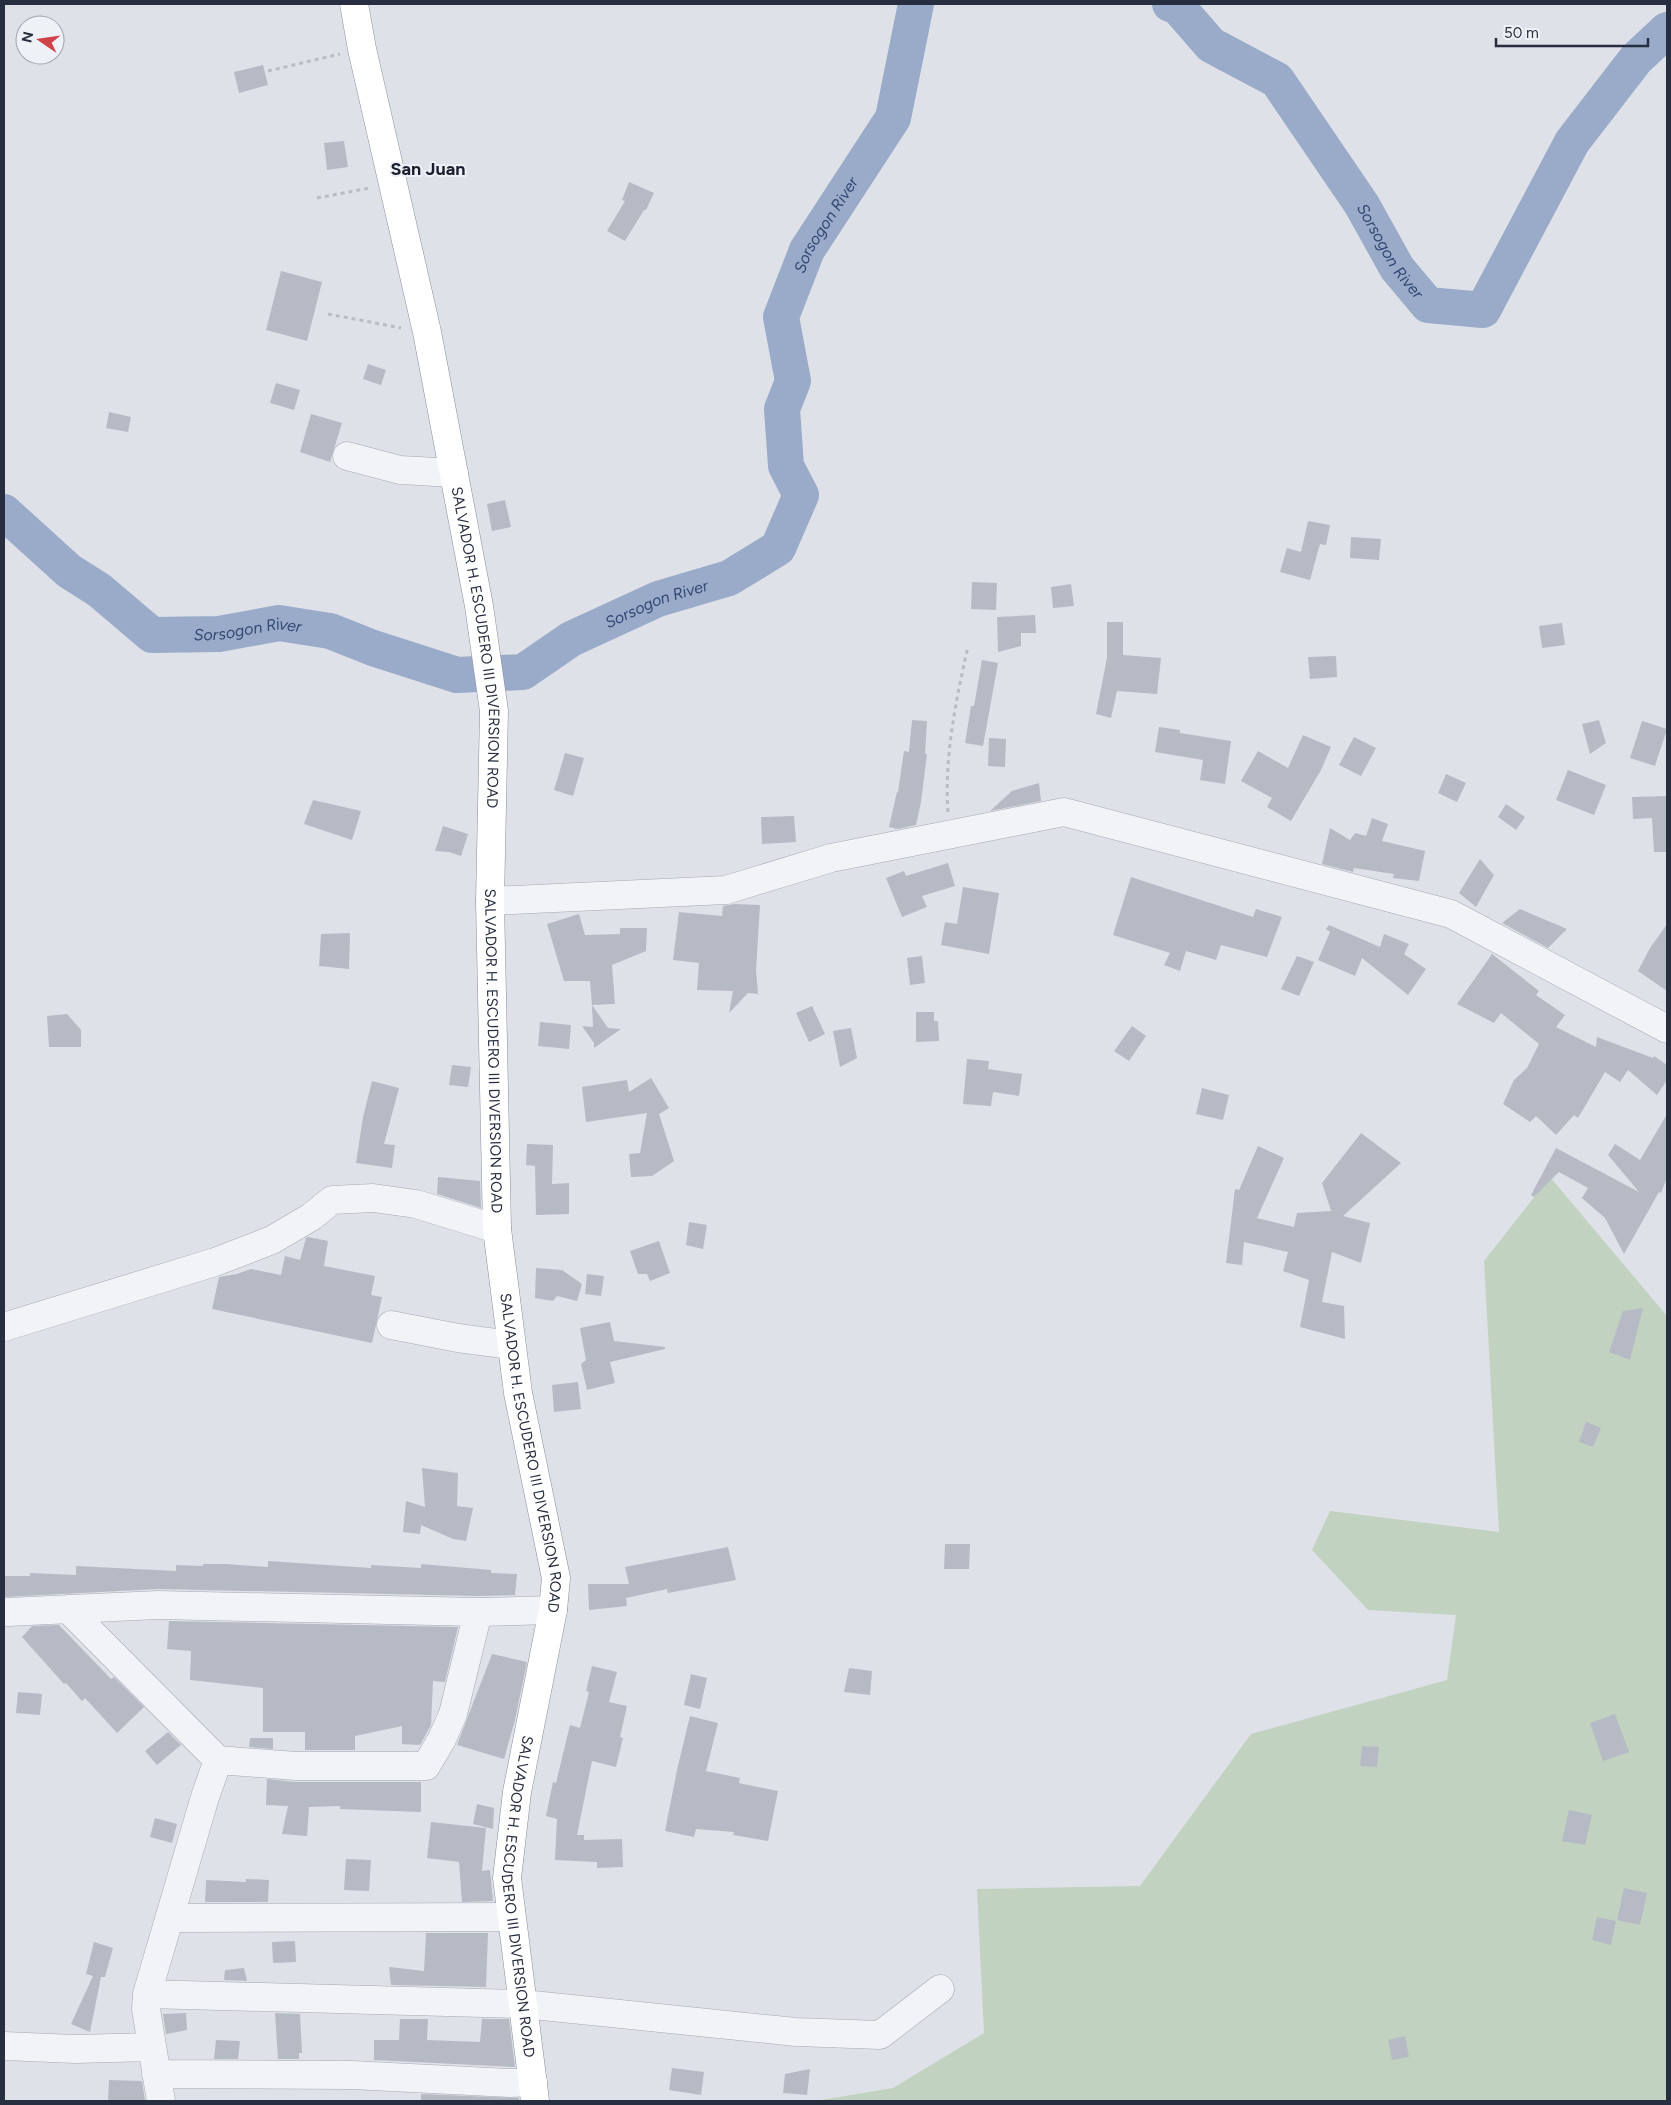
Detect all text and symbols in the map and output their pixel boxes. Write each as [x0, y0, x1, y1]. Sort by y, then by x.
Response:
north arrow [15, 15, 65, 65]
scale bar [1496, 15, 1648, 47]
text: 50 m [1504, 24, 1539, 42]
text: N [18, 30, 37, 44]
district label: San Juan [390, 158, 466, 180]
water label: Sorsogon River [790, 173, 862, 276]
water label: Sorsogon River [1353, 200, 1428, 303]
street label: SALVADOR H. ESCUDERO III DIVERSION ROAD [448, 485, 503, 808]
water label: Sorsogon River [602, 576, 711, 632]
water label: Sorsogon River [193, 614, 303, 644]
street label: SALVADOR H. ESCUDERO III DIVERSION ROAD [481, 888, 506, 1213]
street label: SALVADOR H. ESCUDERO III DIVERSION ROAD [496, 1292, 565, 1614]
text: SALVADOR H. ESCUDERO III DIVERSION ROAD [498, 1734, 538, 2058]
street label: SALVADOR H. ESCUDERO III DIVERSION ROAD [521, 1735, 539, 2059]

